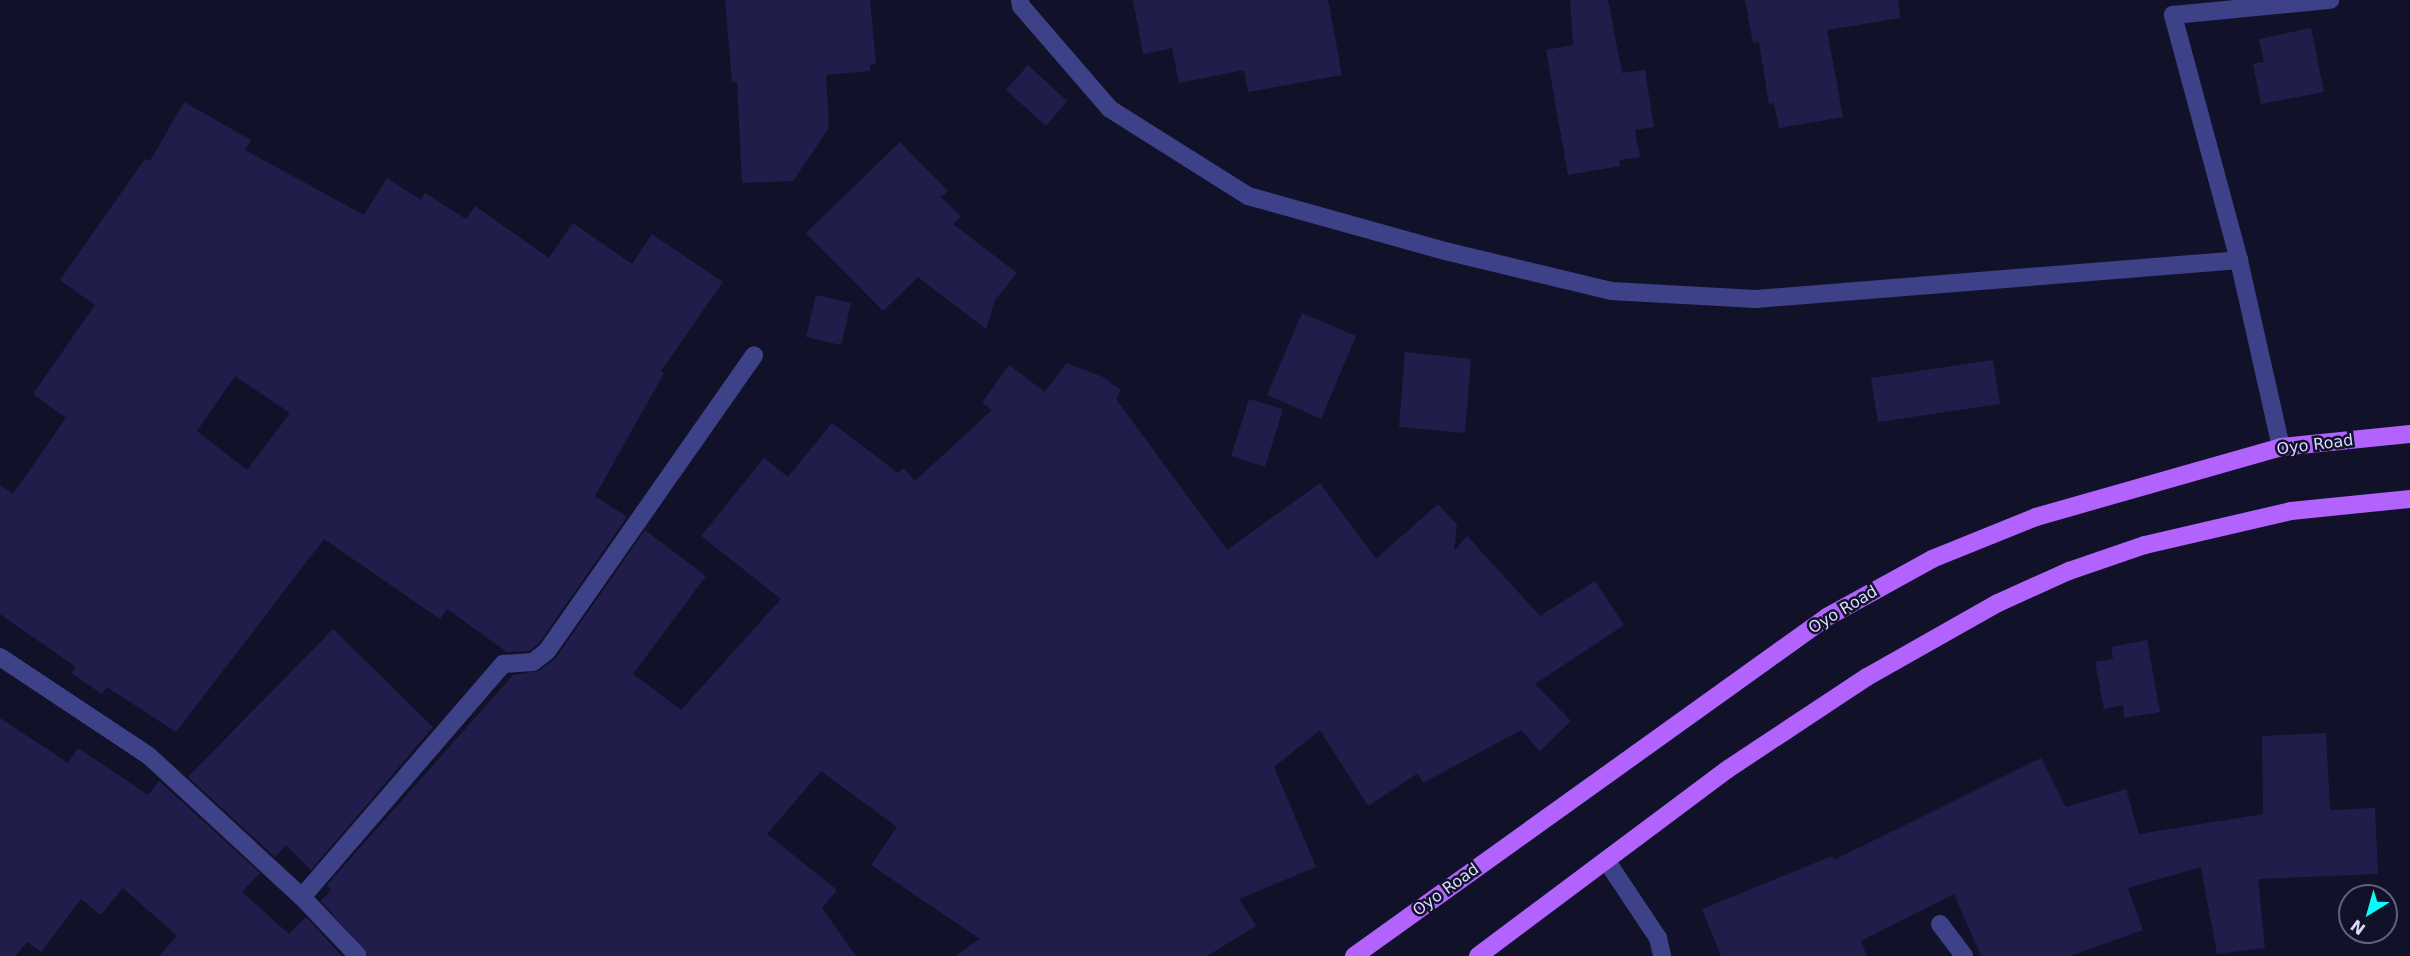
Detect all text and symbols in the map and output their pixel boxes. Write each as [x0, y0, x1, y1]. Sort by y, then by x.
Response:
street label: Oyo Road [2276, 431, 2354, 459]
street label: Oyo Road [1805, 582, 1881, 638]
street label: Oyo Road [1409, 860, 1483, 920]
north arrow [2338, 884, 2398, 944]
text: N [2347, 916, 2369, 939]

